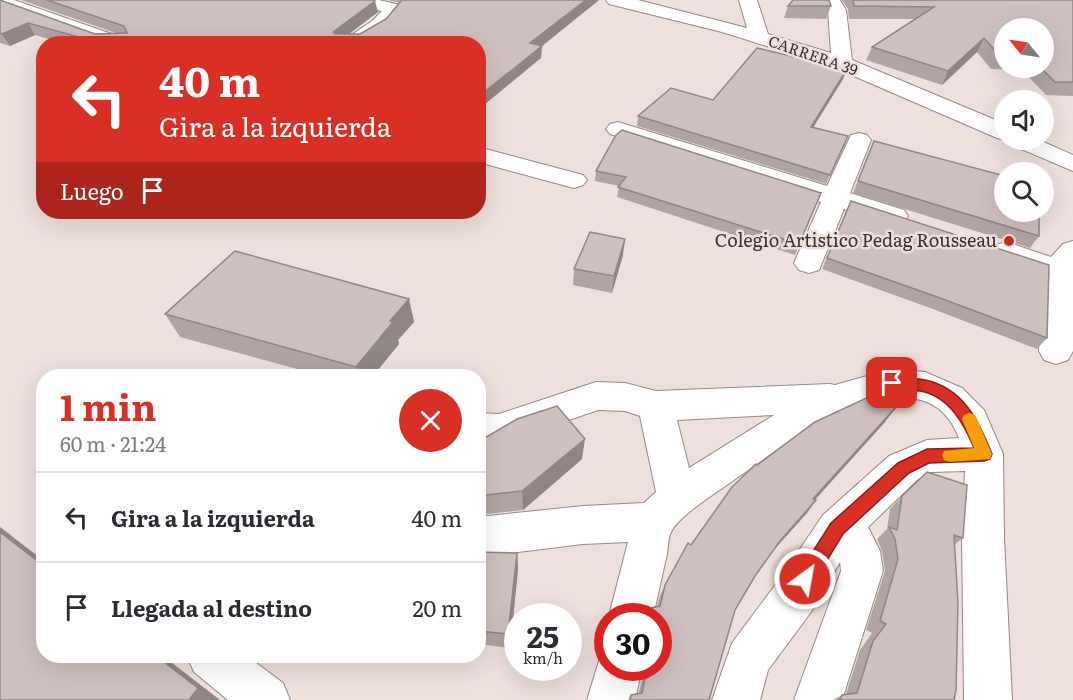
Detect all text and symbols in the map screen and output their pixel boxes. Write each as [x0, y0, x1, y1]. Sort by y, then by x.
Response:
north arrow [994, 18, 1054, 78]
map controls [994, 18, 1054, 222]
street label: CARRERA 39 [766, 29, 862, 81]
text: 40 m [159, 48, 260, 110]
icon: left [60, 60, 138, 138]
button: sound [994, 90, 1054, 150]
text: Gira a la izquierda [159, 105, 391, 145]
button: search [994, 162, 1054, 222]
text: Luego [60, 174, 124, 207]
icon: arrive [136, 174, 169, 207]
place label: Colegio Artistico Pedag Rousseau [715, 226, 997, 253]
marker: Colegio Artistico Pedag Rousseau [1002, 234, 1016, 248]
pin [866, 357, 917, 408]
icon: arrive [875, 366, 908, 399]
text: 1 min [60, 379, 156, 432]
button: close [399, 389, 462, 452]
text: 60 m · 21:24 [60, 428, 166, 458]
icon: left [60, 501, 93, 534]
text: Gira a la izquierda [111, 501, 315, 534]
text: 40 m [411, 501, 462, 534]
position arrow [773, 547, 837, 611]
icon: arrive [60, 591, 93, 624]
text: Llegada al destino [111, 591, 312, 624]
text: 20 m [412, 591, 462, 624]
speed limit sign: 30 [594, 603, 672, 681]
text: 25 [527, 613, 559, 657]
text: km/h [523, 646, 563, 669]

